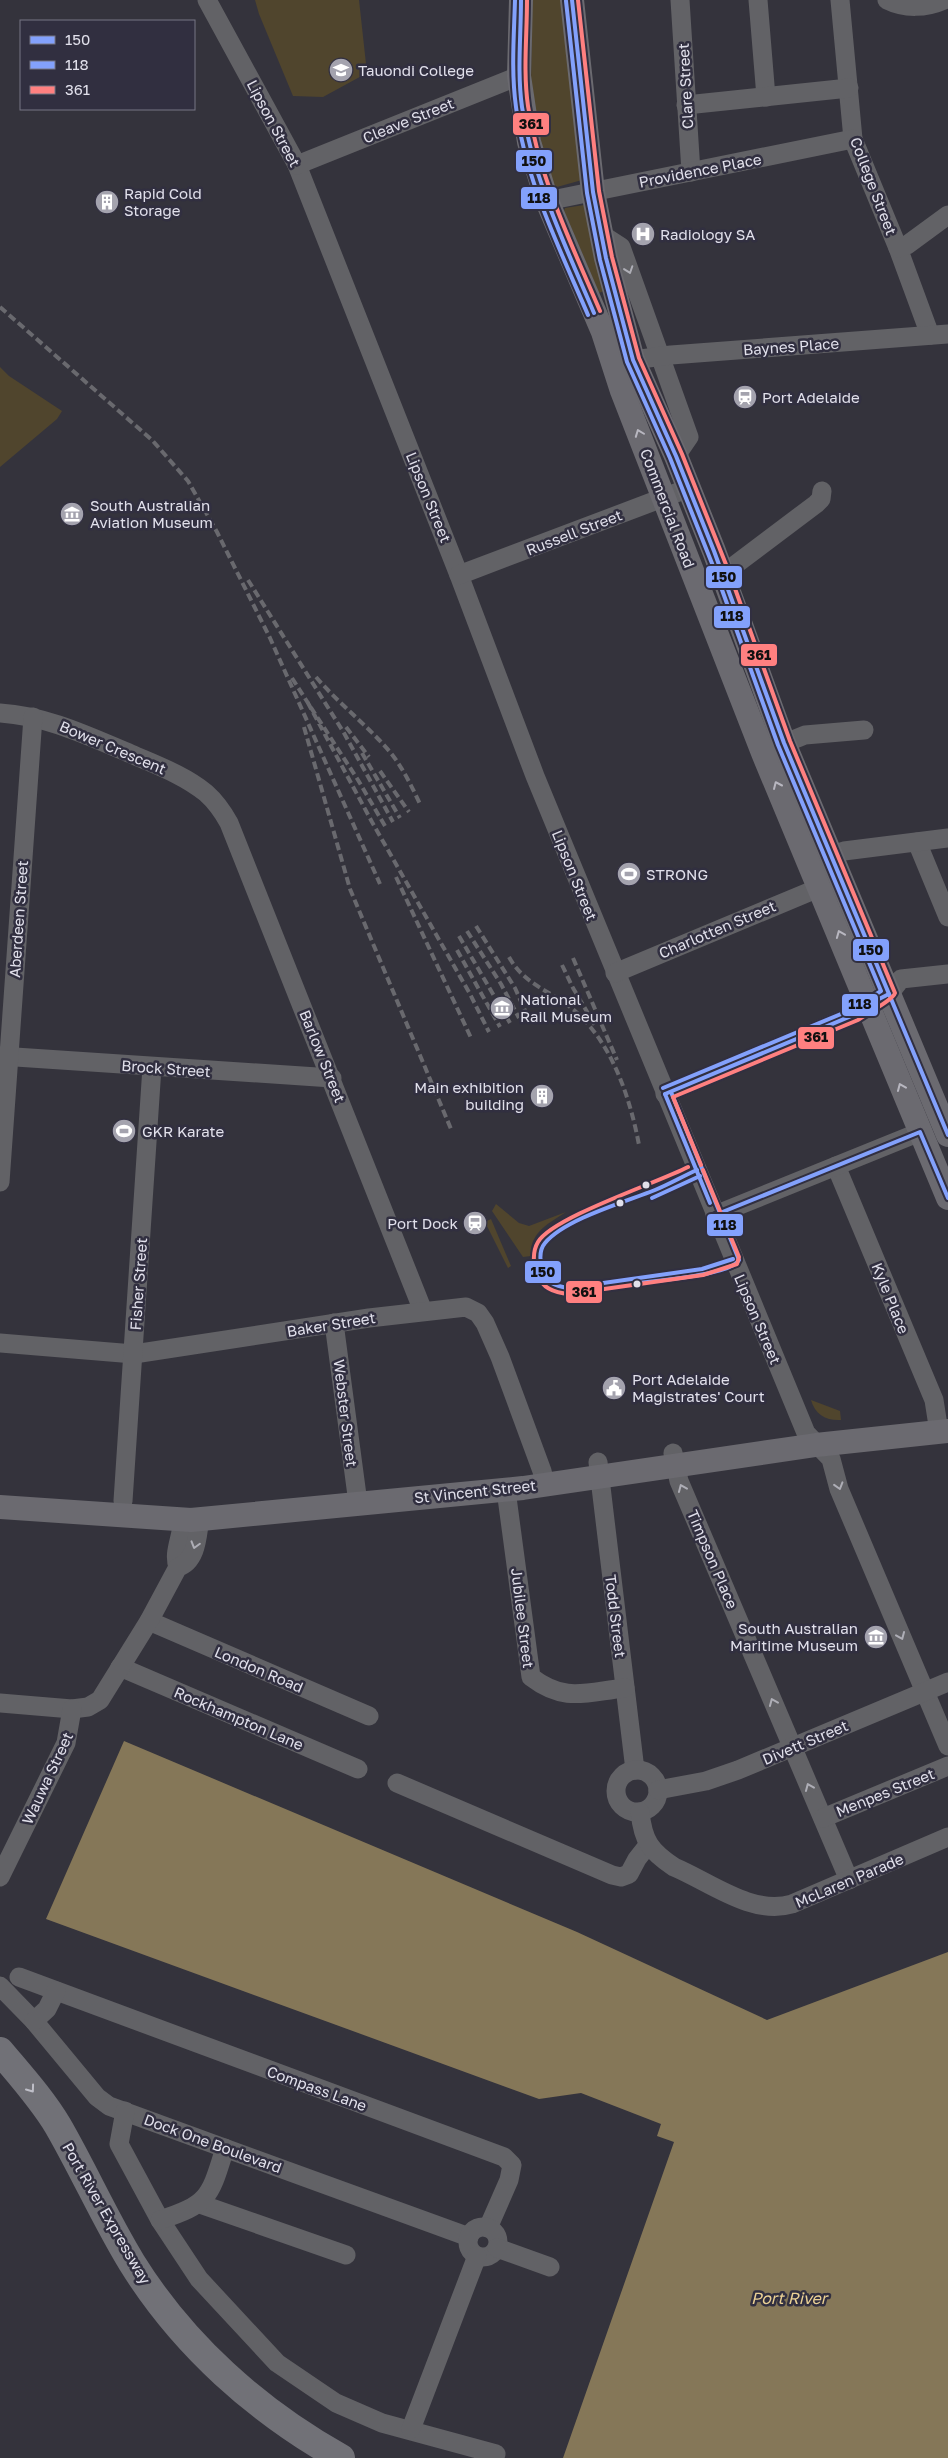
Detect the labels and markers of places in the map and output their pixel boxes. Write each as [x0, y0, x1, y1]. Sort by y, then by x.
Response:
school or university icon: Tauondi College [328, 57, 354, 83]
place label: Tauondi College [358, 61, 474, 79]
place label: Rapid Cold Storage [124, 184, 202, 219]
building icon: Rapid Cold Storage [94, 189, 120, 215]
hospital icon: Radiology SA [630, 221, 656, 247]
place label: Radiology SA [660, 225, 755, 243]
station icon: Port Adelaide [732, 384, 758, 410]
place label: Port Adelaide [762, 388, 860, 406]
place label: South Australian Aviation Museum [90, 496, 213, 531]
museum icon: South Australian Aviation Museum [59, 501, 85, 527]
sports icon: STRONG [616, 861, 642, 887]
place label: STRONG [646, 865, 708, 883]
place label: National Rail Museum [520, 990, 612, 1025]
museum icon: National Rail Museum [489, 995, 515, 1021]
place label: Main exhibition building [414, 1078, 524, 1113]
building icon: Main exhibition building [529, 1083, 555, 1109]
sports icon: GKR Karate [111, 1118, 137, 1144]
place label: GKR Karate [142, 1122, 225, 1140]
unlabelled marker [641, 1180, 651, 1190]
unlabelled marker [615, 1198, 625, 1208]
station icon: Port Dock [462, 1210, 488, 1236]
place label: Port Dock [387, 1214, 459, 1232]
unlabelled marker [632, 1279, 642, 1289]
place label: Port Adelaide Magistrates' Court [632, 1370, 765, 1405]
public building icon: Port Adelaide Magistrates' Court [601, 1375, 627, 1401]
place label: South Australian Maritime Museum [730, 1619, 858, 1654]
museum icon: South Australian Maritime Museum [863, 1624, 889, 1650]

